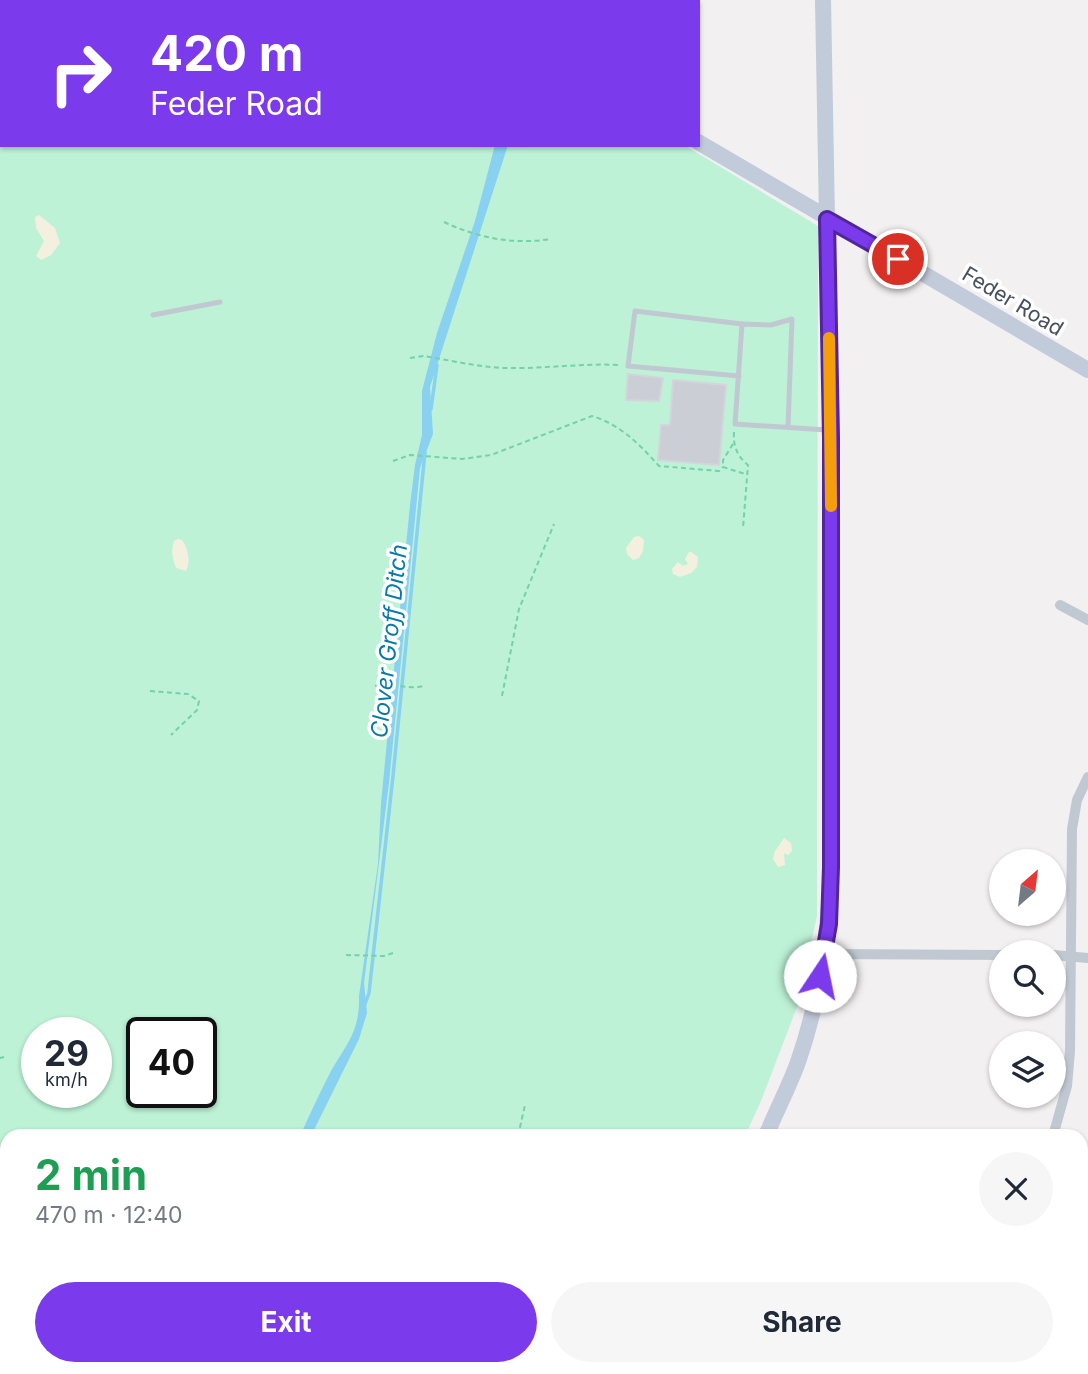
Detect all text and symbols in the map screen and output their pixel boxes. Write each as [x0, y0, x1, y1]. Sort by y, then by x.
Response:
text: 420 m [150, 24, 303, 83]
icon: right [35, 28, 126, 119]
text: Feder Road [150, 84, 323, 123]
pin [868, 229, 928, 289]
icon: arrive [879, 240, 917, 278]
street label: Feder Road [958, 261, 1068, 341]
water label: Clover Groff Ditch [365, 543, 413, 739]
north arrow [989, 849, 1066, 926]
map controls [989, 849, 1066, 1108]
position arrow [783, 939, 857, 1013]
button: search [989, 940, 1066, 1017]
speed limit sign: 40 [126, 1017, 217, 1108]
button: layers [989, 1031, 1066, 1108]
text: 29 [44, 1032, 89, 1074]
text: km/h [45, 1069, 88, 1090]
text: 2 min [35, 1149, 147, 1200]
button: close [979, 1152, 1053, 1226]
text: 470 m · 12:40 [35, 1201, 183, 1229]
button: Exit [35, 1282, 537, 1362]
button: Share [551, 1282, 1053, 1362]

